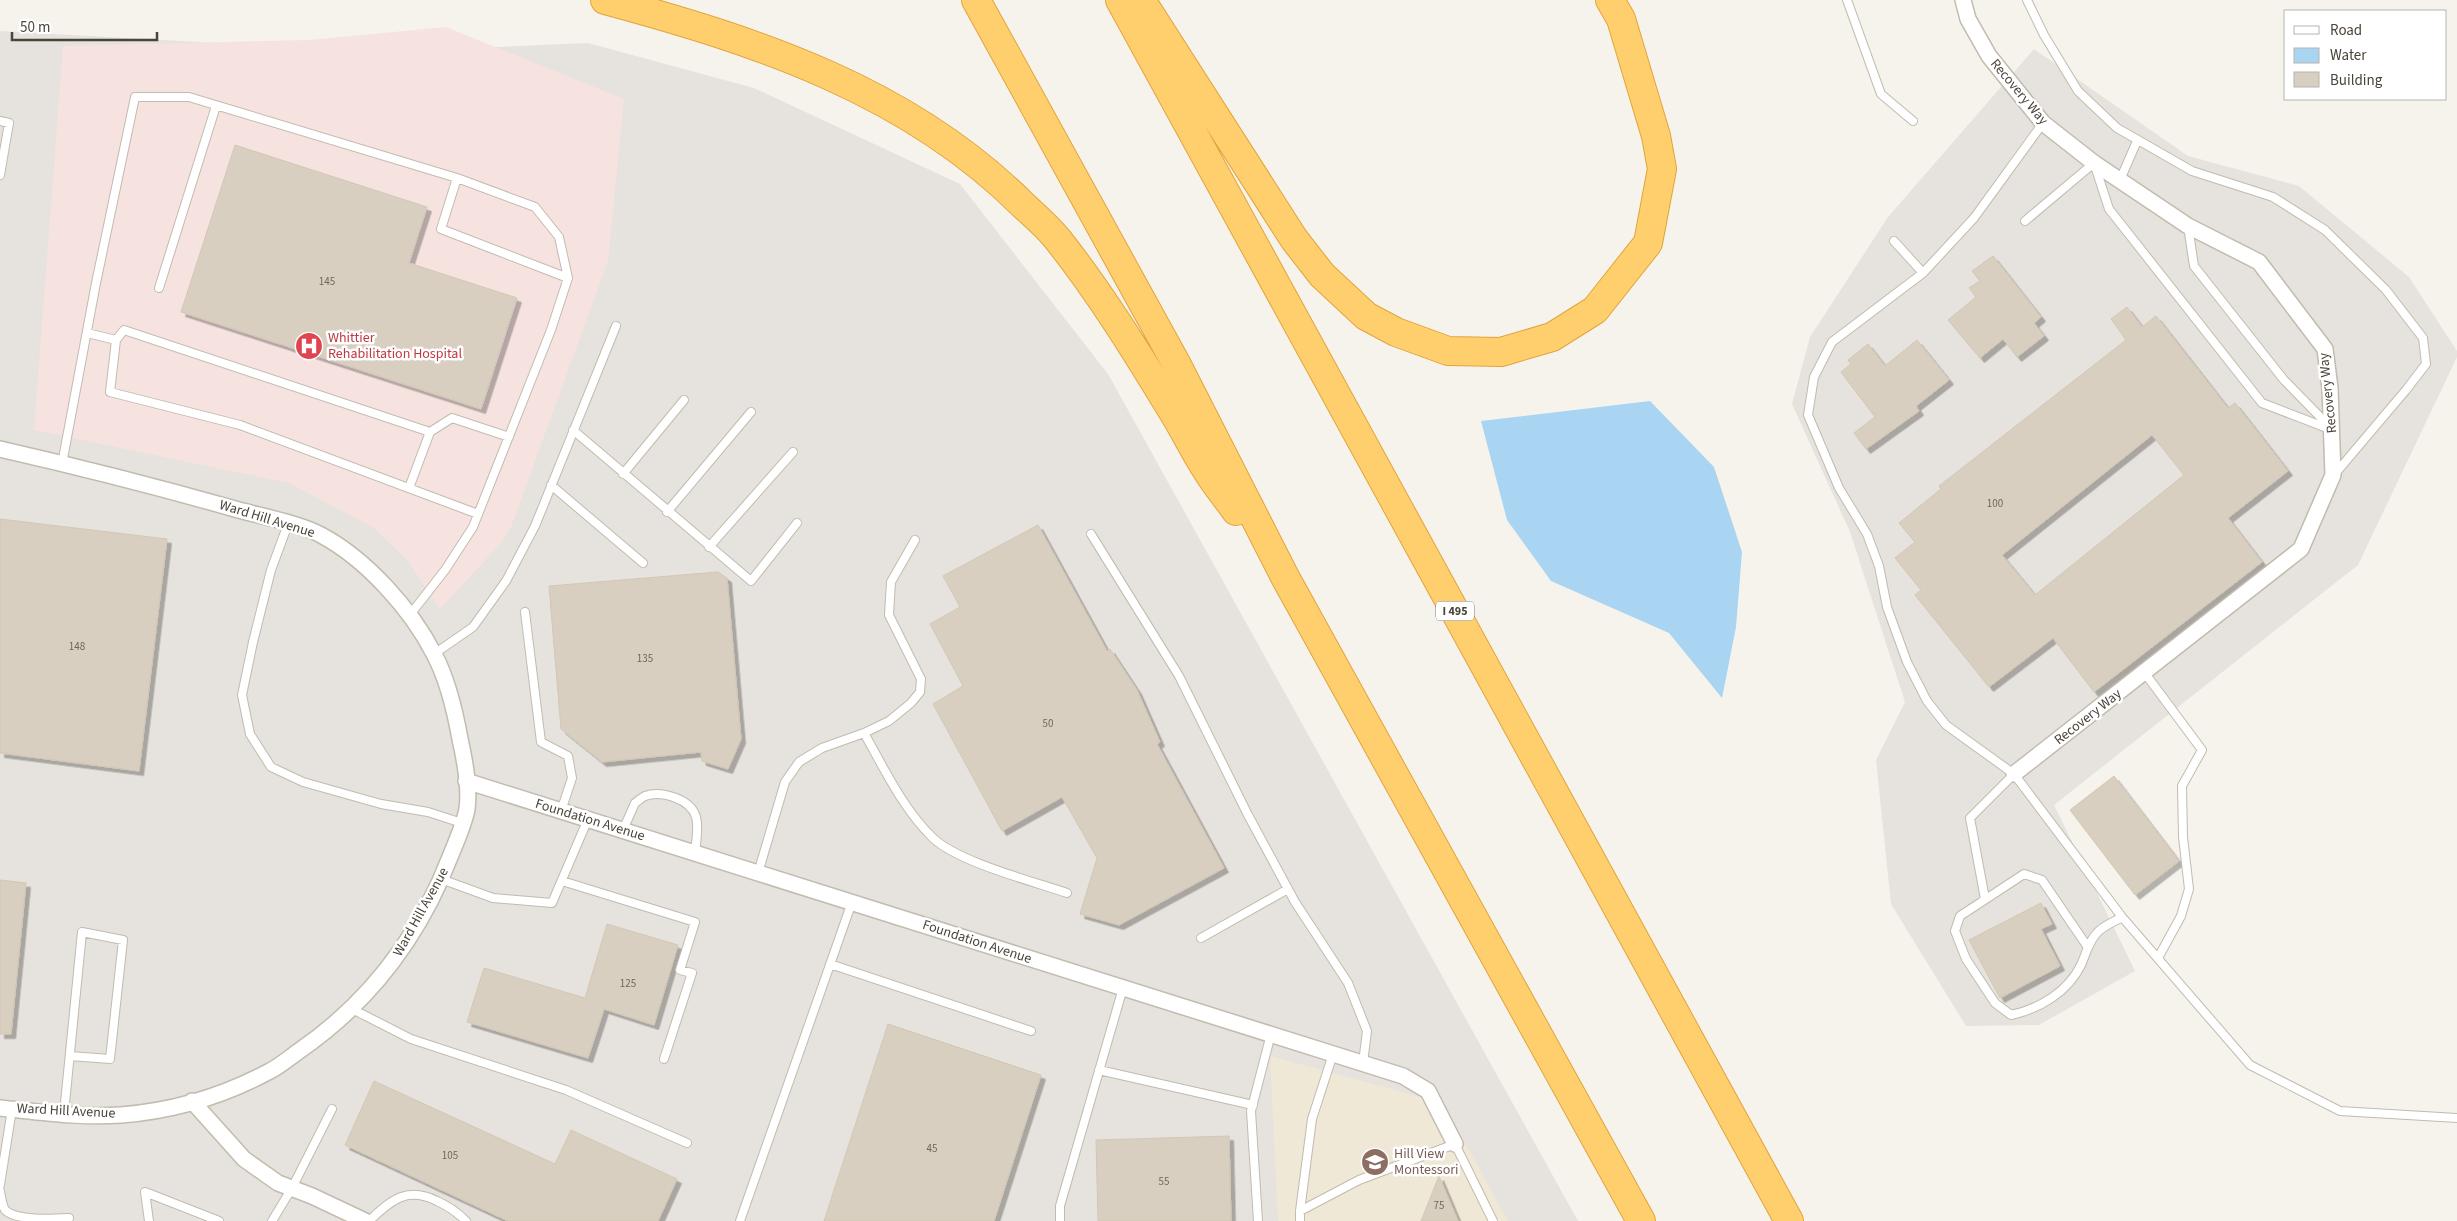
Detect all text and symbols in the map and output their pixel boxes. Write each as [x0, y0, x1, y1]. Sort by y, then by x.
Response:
scale bar [12, 10, 158, 42]
legend [2284, 10, 2447, 100]
text: 50 m [20, 17, 50, 38]
text: Road [2330, 20, 2362, 41]
text: Water [2330, 45, 2367, 66]
street label: Recovery Way [1985, 55, 2053, 130]
text: Building [2330, 70, 2383, 91]
house number: 145 [319, 274, 335, 289]
place label: Whittier Rehabilitation Hospital [328, 328, 462, 364]
hospital icon: Whittier Rehabilitation Hospital [294, 331, 324, 361]
street label: Recovery Way [2314, 351, 2342, 434]
street label: Ward Hill Avenue [217, 495, 317, 543]
house number: 100 [1987, 496, 2003, 511]
road number: I 495 [1436, 602, 1474, 620]
house number: 148 [69, 639, 86, 654]
house number: 135 [637, 651, 653, 666]
street label: Recovery Way [2050, 684, 2126, 750]
house number: 50 [1043, 716, 1053, 731]
street label: Foundation Avenue [533, 794, 647, 846]
street label: Ward Hill Avenue [388, 864, 454, 960]
street label: Foundation Avenue [920, 915, 1034, 969]
house number: 125 [620, 976, 636, 991]
street label: Ward Hill Avenue [16, 1098, 116, 1124]
house number: 45 [927, 1141, 937, 1156]
place label: Hill View Montessori [1394, 1144, 1459, 1180]
school or university icon: Hill View Montessori [1360, 1147, 1390, 1177]
house number: 105 [442, 1148, 458, 1163]
house number: 55 [1159, 1174, 1169, 1189]
house number: 75 [1434, 1198, 1444, 1213]

